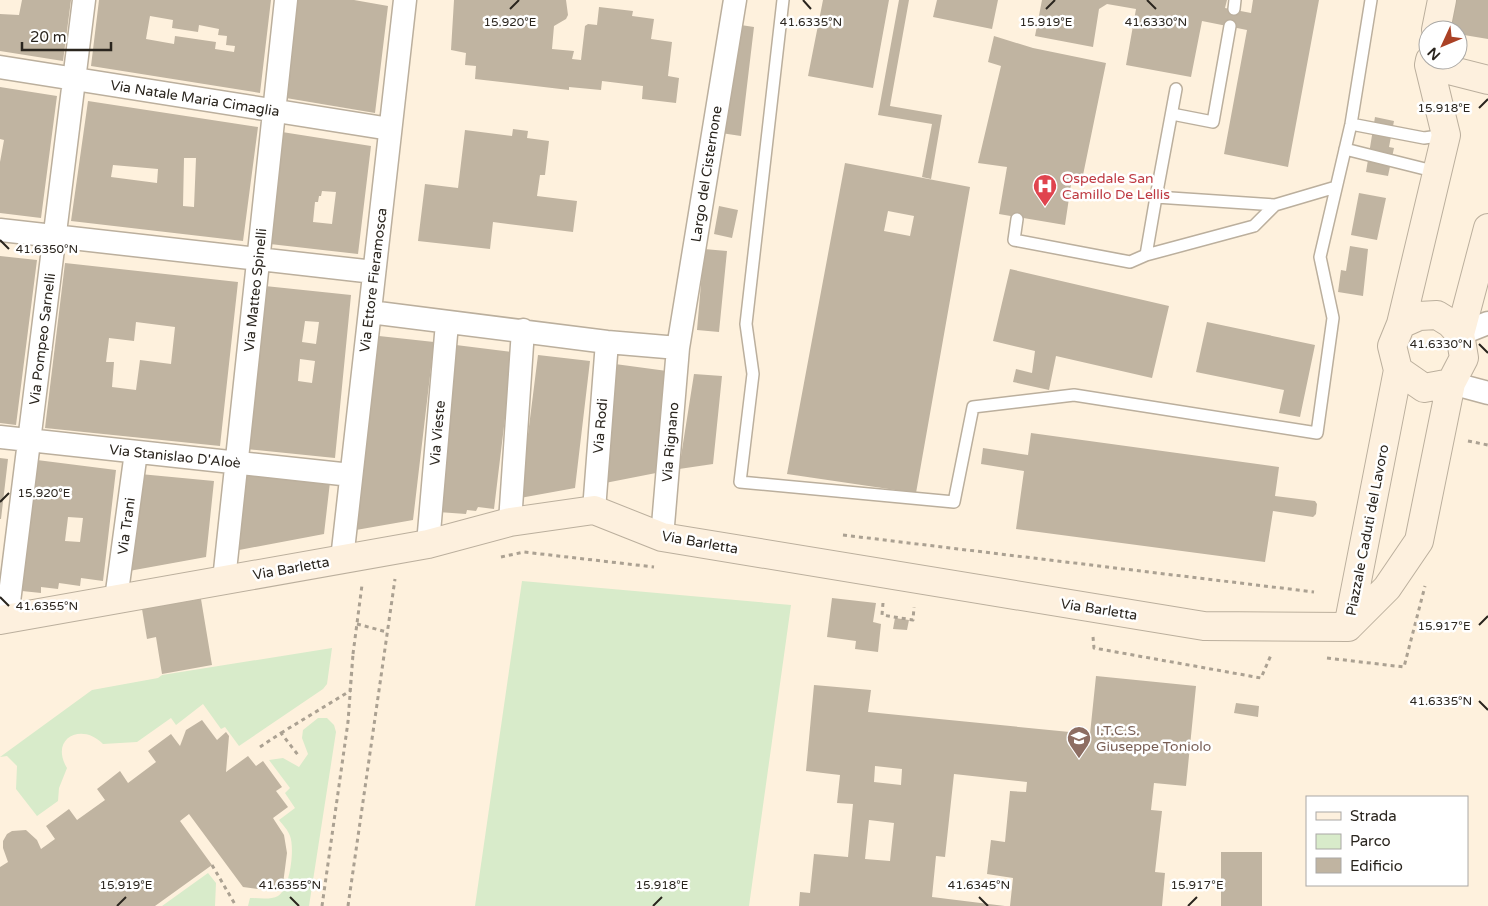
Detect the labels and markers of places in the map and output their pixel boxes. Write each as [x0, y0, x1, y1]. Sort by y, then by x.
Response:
place label: Ospedale San Camillo De Lellis [1062, 170, 1170, 203]
hospital icon: Ospedale San Camillo De Lellis [1032, 173, 1058, 207]
place label: I.T.C.S. Giuseppe Toniolo [1096, 722, 1211, 755]
school or university icon: I.T.C.S. Giuseppe Toniolo [1066, 725, 1092, 759]

